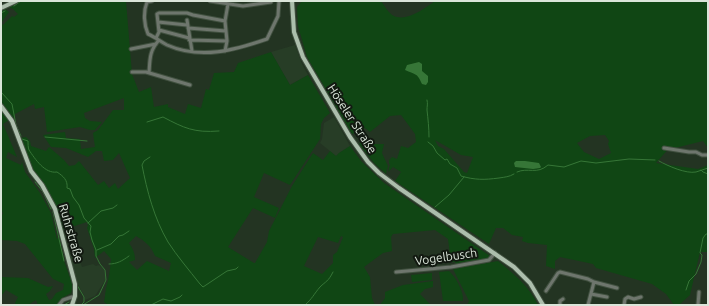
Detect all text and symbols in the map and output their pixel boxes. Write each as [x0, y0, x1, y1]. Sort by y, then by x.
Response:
street label: Höseler Straße [324, 82, 380, 156]
street label: Ruhrstraße [56, 202, 86, 264]
street label: Vogelbusch [414, 246, 478, 268]

